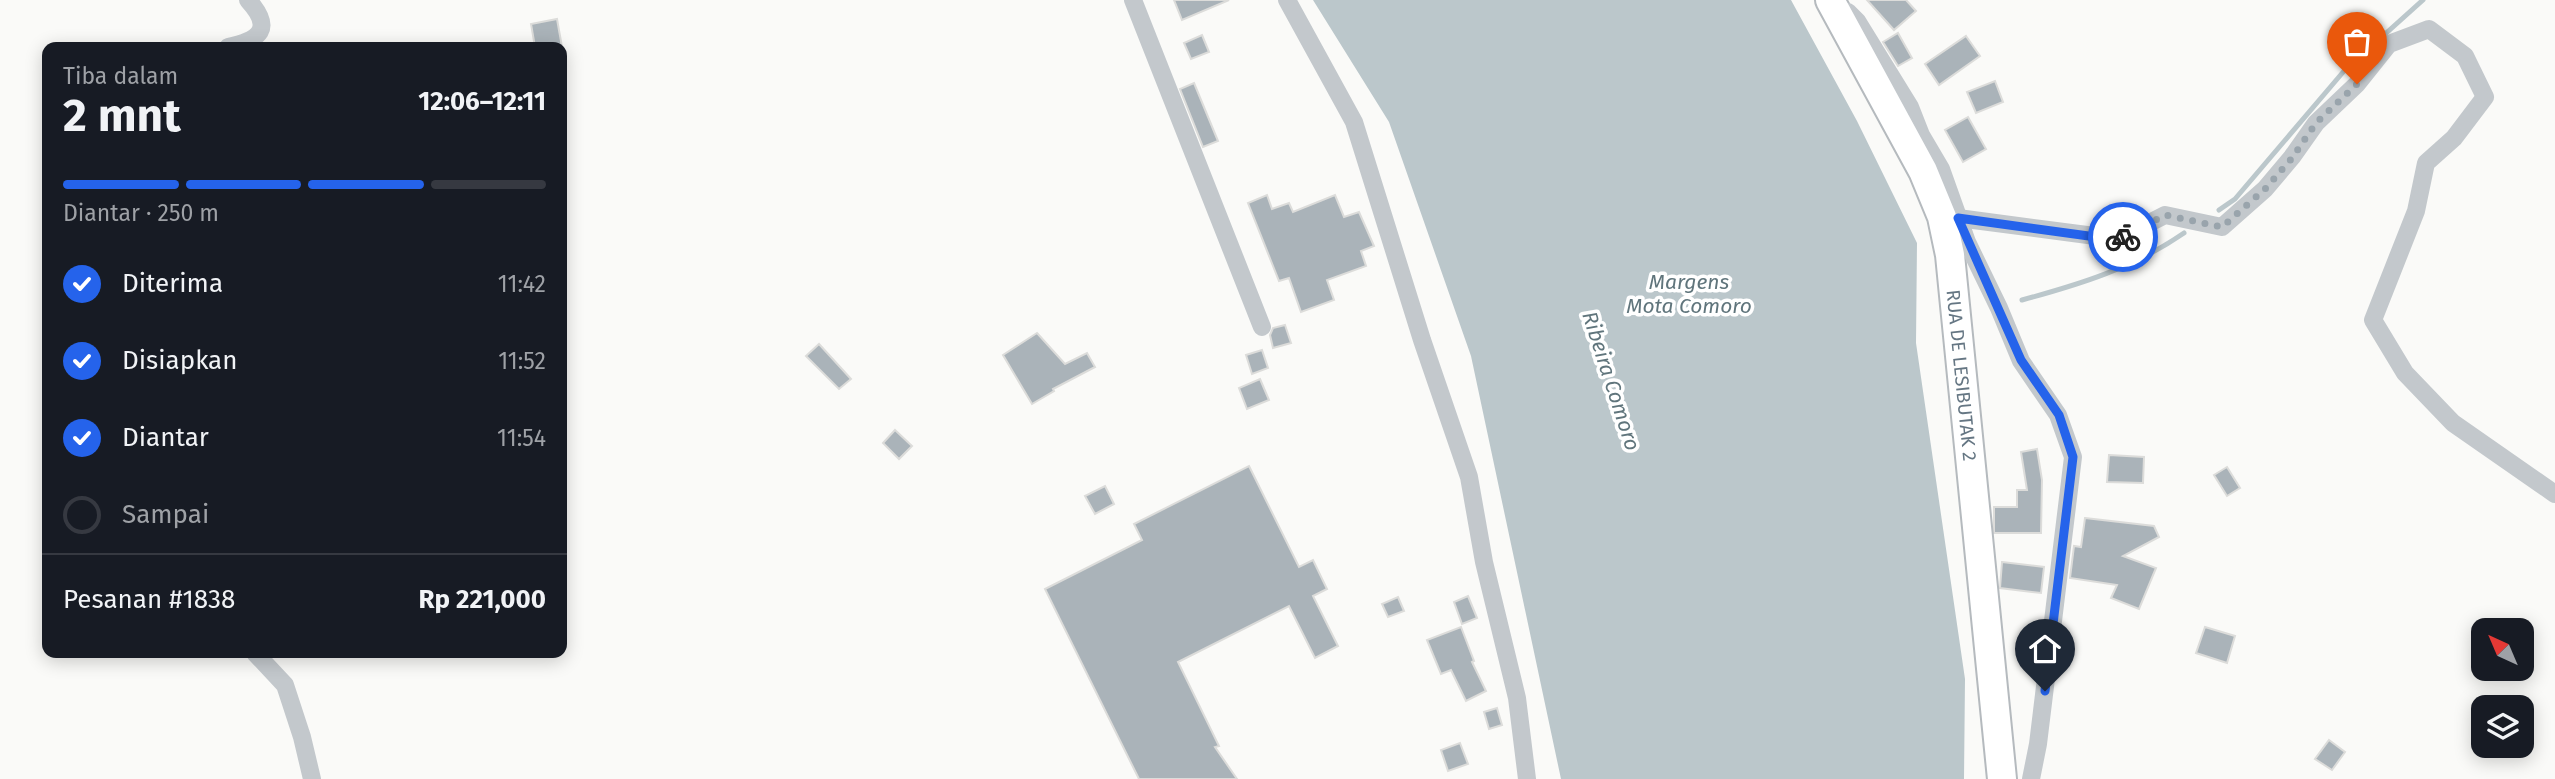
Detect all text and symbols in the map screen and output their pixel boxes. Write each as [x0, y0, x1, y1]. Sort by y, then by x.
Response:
pin [2327, 12.0, 2387, 84]
icon: bag [2338, 23, 2376, 61]
text: Tiba dalam [63, 62, 178, 90]
text: 12:06–12:11 [418, 86, 546, 117]
text: 2 mnt [63, 88, 181, 143]
text: Diantar · 250 m [63, 199, 219, 227]
courier [2088, 202, 2158, 272]
icon: bike [2104, 218, 2142, 256]
icon: check [63, 265, 101, 303]
text: Diterima [122, 268, 223, 299]
water label: Margens Mota Comoro [1626, 269, 1752, 319]
text: 11:42 [498, 270, 546, 298]
street label: RUA DE LESIBUTAK 2 [1942, 288, 1982, 462]
water label: Ribeira Comoro [1576, 308, 1646, 454]
icon: check [63, 342, 101, 380]
text: Disiapkan [122, 345, 237, 376]
text: 11:52 [498, 347, 546, 375]
icon: check [63, 419, 101, 457]
text: Diantar [122, 422, 209, 453]
text: 11:54 [497, 424, 546, 452]
text: Sampai [122, 499, 209, 530]
text: Pesanan #1838 [63, 584, 235, 615]
text: Rp 221,000 [418, 584, 546, 615]
north arrow [2471, 618, 2534, 681]
map controls [2471, 618, 2534, 758]
pin [2015, 619, 2075, 691]
icon: home [2026, 630, 2064, 668]
button: layers [2471, 695, 2534, 758]

